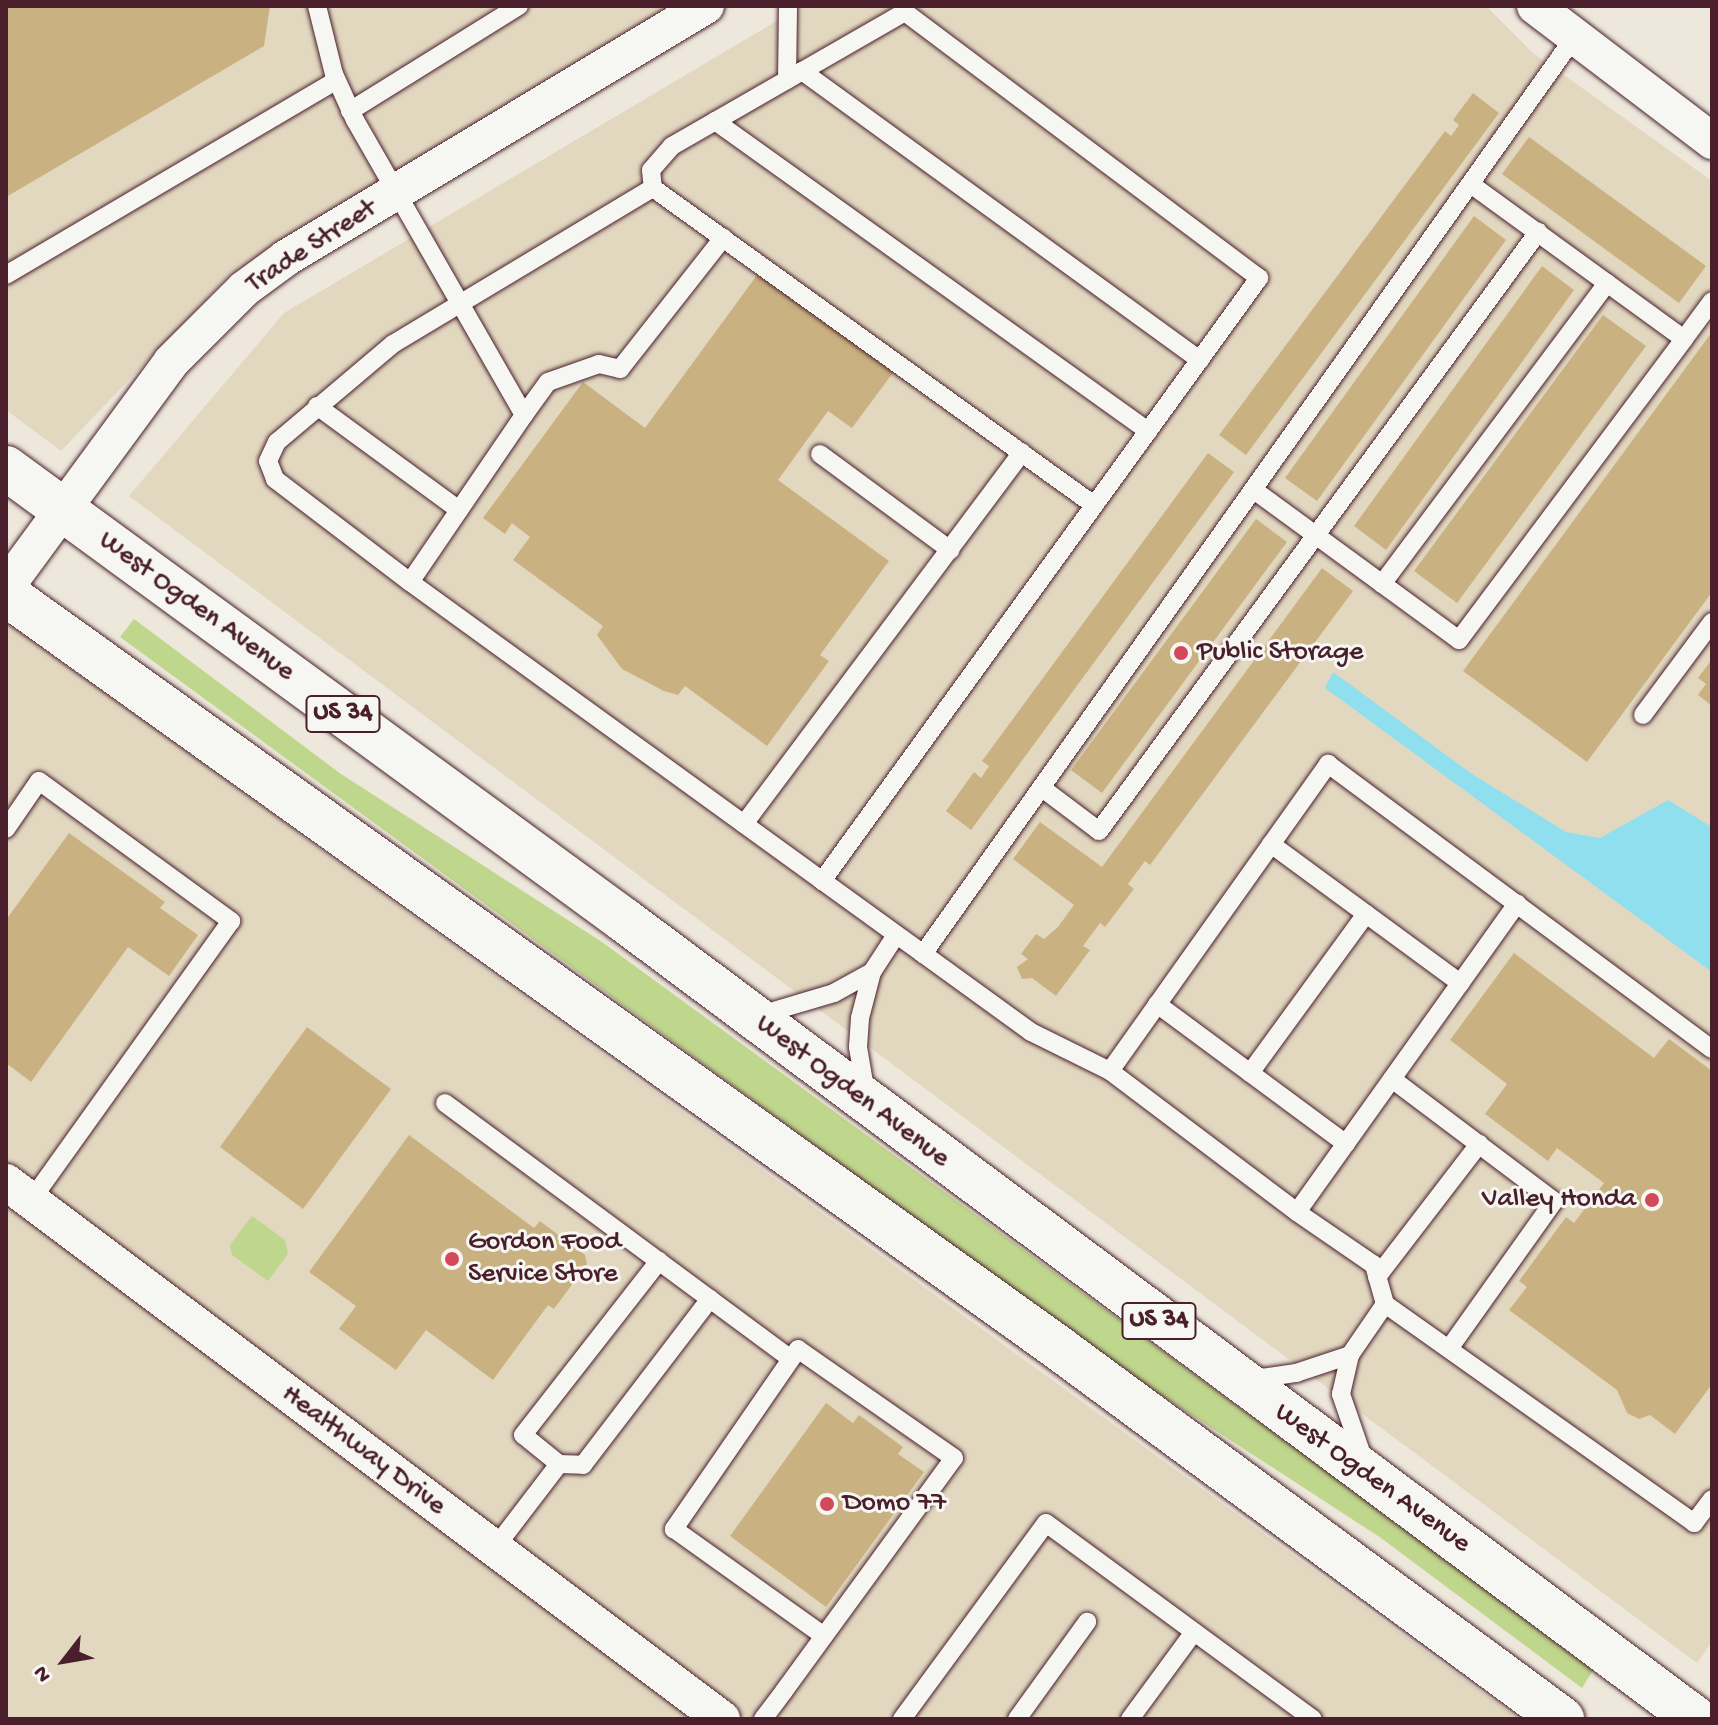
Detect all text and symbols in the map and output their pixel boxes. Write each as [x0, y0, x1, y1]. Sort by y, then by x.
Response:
street label: Trade Street [241, 193, 383, 301]
street label: West Ogden Avenue [91, 525, 301, 689]
place label: Public Storage [1197, 636, 1364, 670]
marker: Public Storage [1172, 644, 1190, 662]
road number: US 34 [305, 692, 381, 736]
street label: West Ogden Avenue [748, 1008, 956, 1176]
place label: Valley Honda [1482, 1183, 1636, 1217]
marker: Valley Honda [1643, 1191, 1661, 1209]
place label: Gordon Food Service Store [468, 1226, 621, 1292]
marker: Gordon Food Service Store [443, 1250, 461, 1268]
road number: US 34 [1121, 1299, 1197, 1343]
street label: Healthway Drive [274, 1378, 452, 1524]
street label: West Ogden Avenue [1267, 1397, 1477, 1561]
place label: Domo 77 [843, 1487, 946, 1521]
marker: Domo 77 [818, 1495, 836, 1513]
north arrow [24, 1621, 104, 1701]
text: N [29, 1661, 58, 1686]

